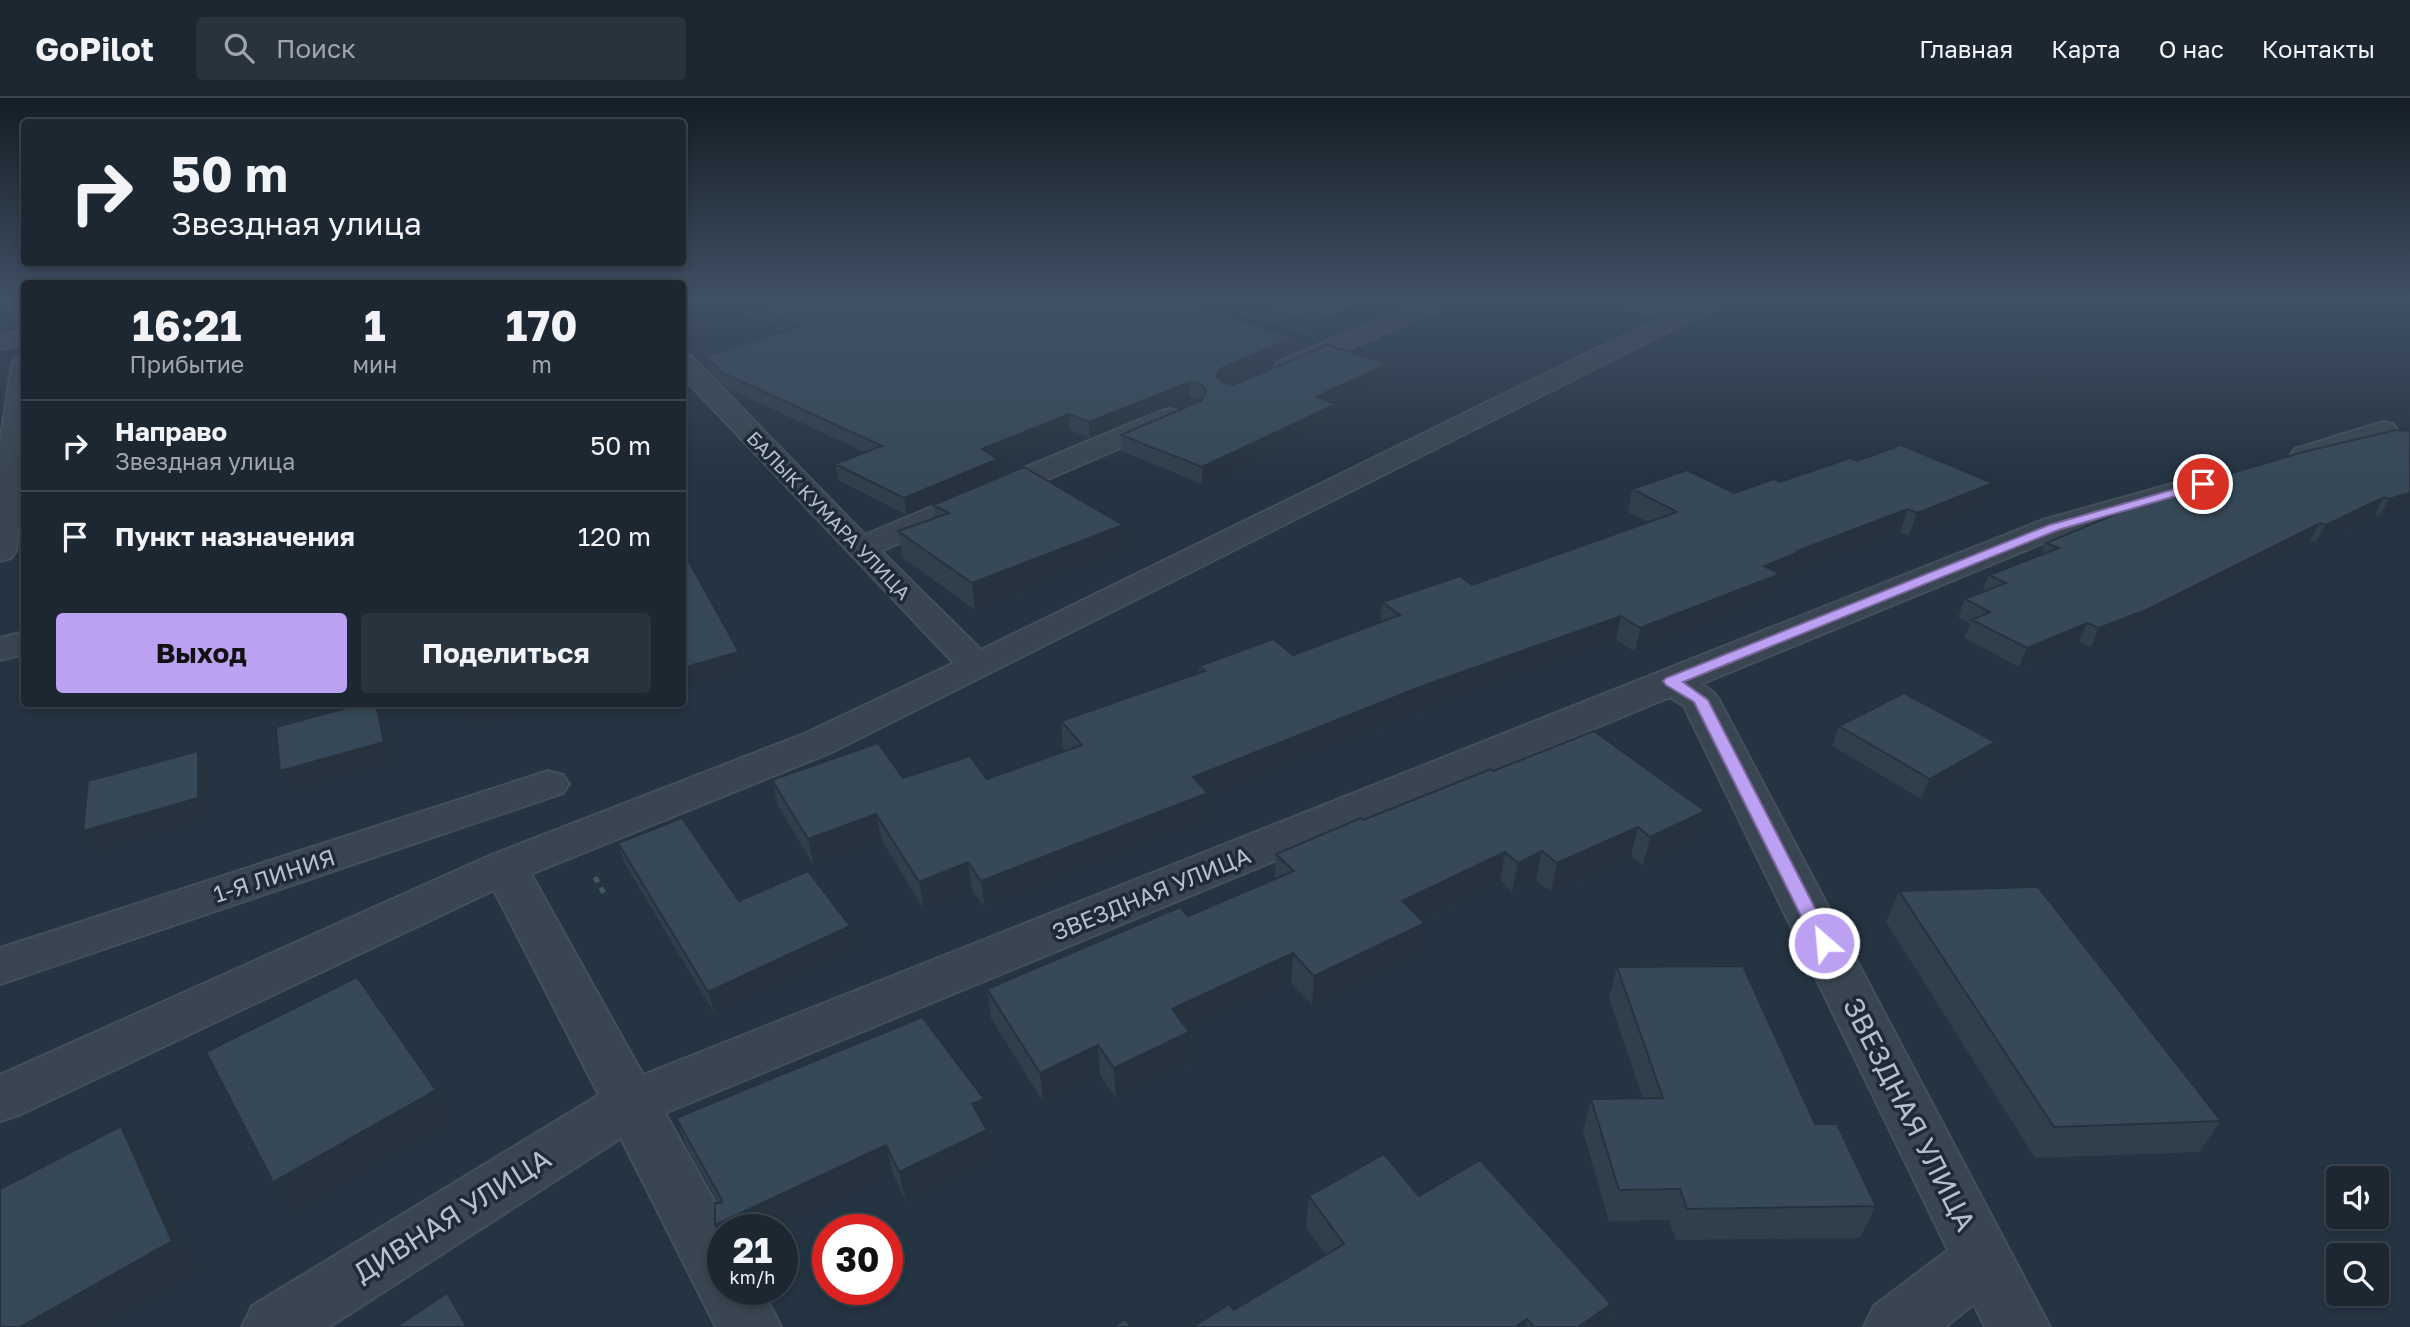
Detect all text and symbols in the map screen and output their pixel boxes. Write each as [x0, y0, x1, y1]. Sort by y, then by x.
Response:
search box [196, 17, 686, 80]
text: GoPilot [35, 29, 154, 68]
icon: search [220, 29, 258, 67]
text: Поиск [276, 33, 356, 64]
text: Главная [1919, 34, 2013, 63]
text: Карта [2051, 34, 2121, 63]
text: О нас [2159, 34, 2224, 63]
text: Контакты [2262, 34, 2375, 63]
text: 50 m [171, 144, 288, 203]
icon: right [56, 147, 147, 238]
text: Звездная улица [171, 204, 422, 242]
text: 16:21 [132, 300, 241, 350]
text: 1 [364, 300, 386, 350]
text: 170 [506, 300, 578, 350]
text: Прибытие [130, 350, 244, 378]
text: мин [353, 350, 397, 378]
text: m [531, 350, 552, 378]
text: Направо [115, 416, 227, 447]
street label: БАЛЫК КУМАРА УЛИЦА [743, 426, 916, 604]
icon: right [56, 427, 94, 465]
text: 50 m [590, 430, 651, 461]
text: Звездная улица [115, 447, 295, 475]
pin [2173, 454, 2233, 514]
icon: arrive [2184, 465, 2222, 503]
icon: arrive [56, 518, 94, 556]
text: Пункт назначения [115, 521, 355, 552]
text: 120 m [578, 521, 651, 552]
button: Выход [56, 613, 347, 693]
button: Поделиться [361, 613, 651, 693]
street label: ЗВЕЗДНАЯ УЛИЦА [1048, 840, 1254, 946]
street label: 1-Я ЛИНИЯ [210, 842, 338, 908]
position arrow [1787, 906, 1861, 980]
street label: ЗВЕЗДНАЯ УЛИЦА [1837, 992, 1983, 1236]
street label: ДИВНАЯ УЛИЦА [347, 1141, 557, 1289]
map controls [2326, 1166, 2389, 1306]
button: sound [2326, 1166, 2389, 1229]
speed limit sign: 30 [812, 1214, 903, 1305]
text: 21 [733, 1229, 772, 1271]
button: search [2326, 1243, 2389, 1306]
text: km/h [730, 1266, 775, 1288]

